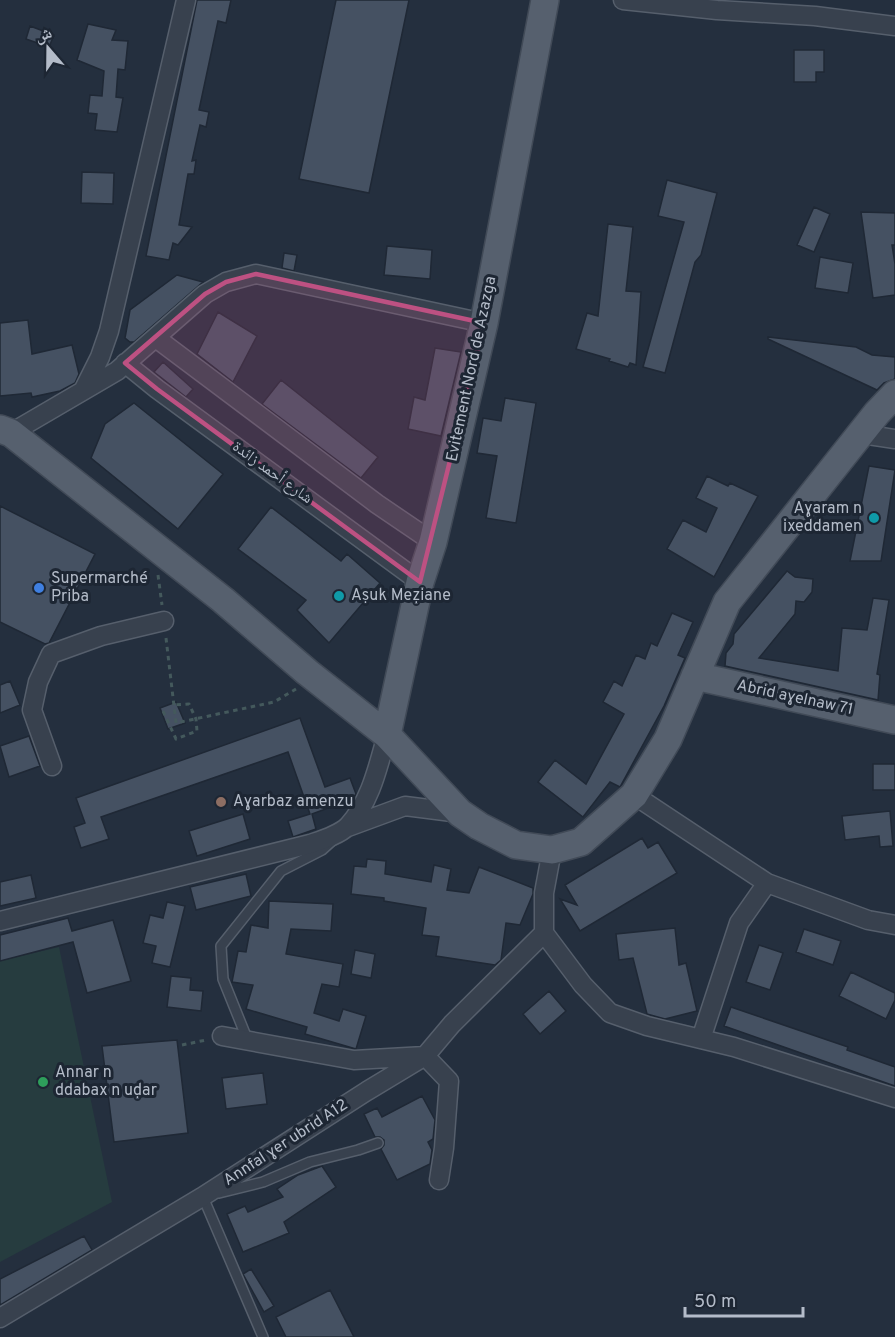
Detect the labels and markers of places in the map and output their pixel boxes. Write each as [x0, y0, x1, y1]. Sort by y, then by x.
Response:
place label: Aɣaram n ixeddamen [783, 499, 862, 537]
marker: Aɣaram n ixeddamen [867, 511, 881, 525]
place label: Supermarché Priba [51, 569, 148, 607]
marker: Supermarché Priba [32, 581, 46, 595]
place label: Aṣuk Meẓiane [351, 586, 451, 606]
marker: Aṣuk Meẓiane [332, 589, 346, 603]
place label: Aɣarbaz amenzu [233, 792, 354, 812]
marker: Aɣarbaz amenzu [214, 795, 228, 809]
place label: Annar n ddabax n uḍar [55, 1063, 157, 1101]
marker: Annar n ddabax n uḍar [36, 1075, 50, 1089]

